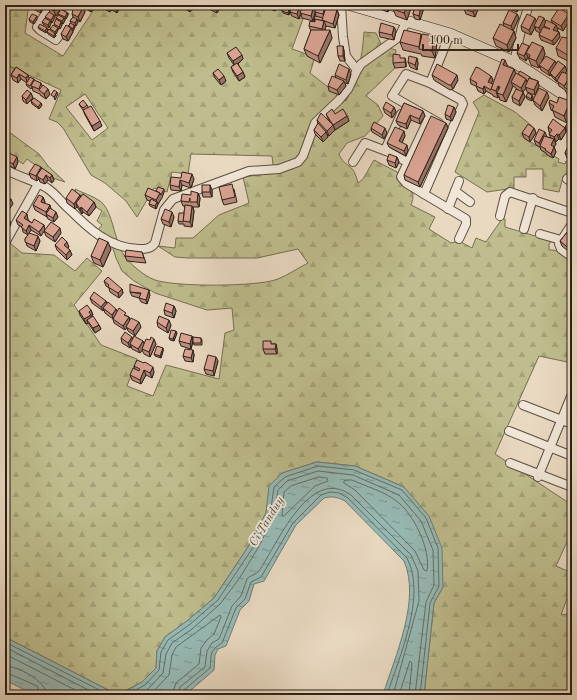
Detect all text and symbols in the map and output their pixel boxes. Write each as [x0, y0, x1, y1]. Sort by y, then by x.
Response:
scale bar [423, 26, 518, 52]
text: 100 m [429, 35, 463, 47]
water label: Ci Tanduy [248, 494, 287, 549]

